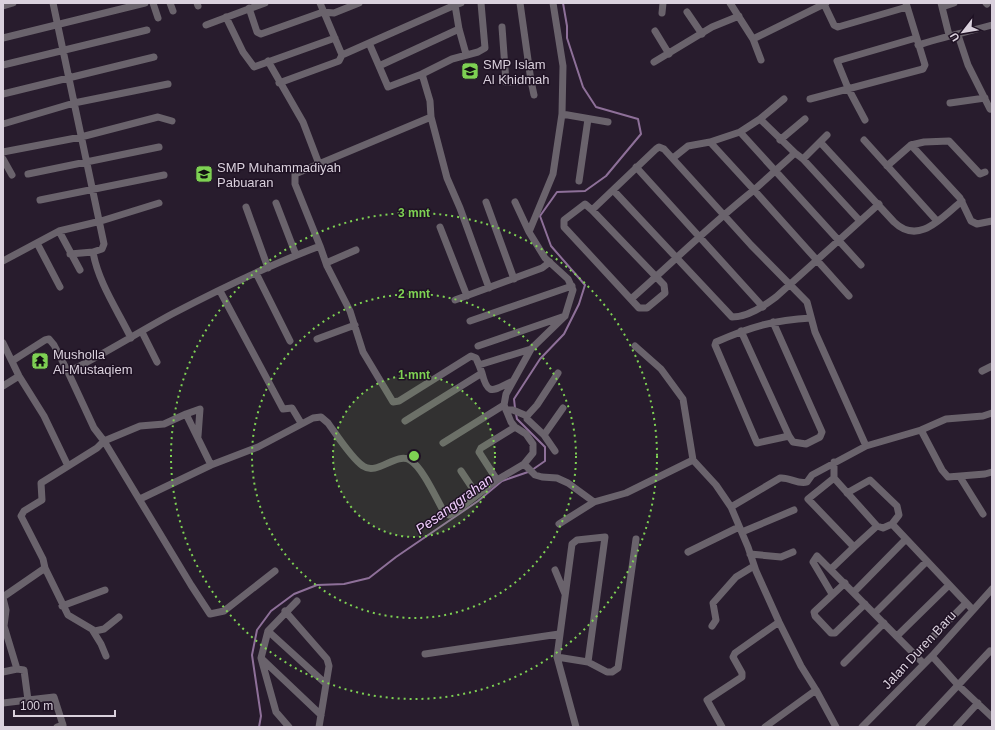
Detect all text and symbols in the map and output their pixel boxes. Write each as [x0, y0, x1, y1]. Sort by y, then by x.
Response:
north arrow [943, 12, 983, 52]
text: U [947, 31, 962, 44]
place label: SMP Islam Al Khidmah [483, 57, 549, 87]
school or university icon: SMP Islam Al Khidmah [460, 61, 480, 81]
place label: SMP Muhammadiyah Pabuaran [217, 160, 341, 190]
school or university icon: SMP Muhammadiyah Pabuaran [194, 164, 214, 184]
text: 3 mnt [398, 206, 430, 220]
text: 2 mnt [398, 287, 430, 301]
place label: Musholla Al-Mustaqiem [53, 347, 132, 377]
temple icon: Musholla Al-Mustaqiem [30, 351, 50, 371]
text: 1 mnt [398, 368, 430, 382]
centre of rings [407, 449, 421, 463]
water label: Pesanggrahan [412, 471, 496, 537]
street label: Jalan Duren Baru [879, 608, 959, 692]
scale bar [14, 692, 115, 718]
text: 100 m [20, 699, 53, 713]

